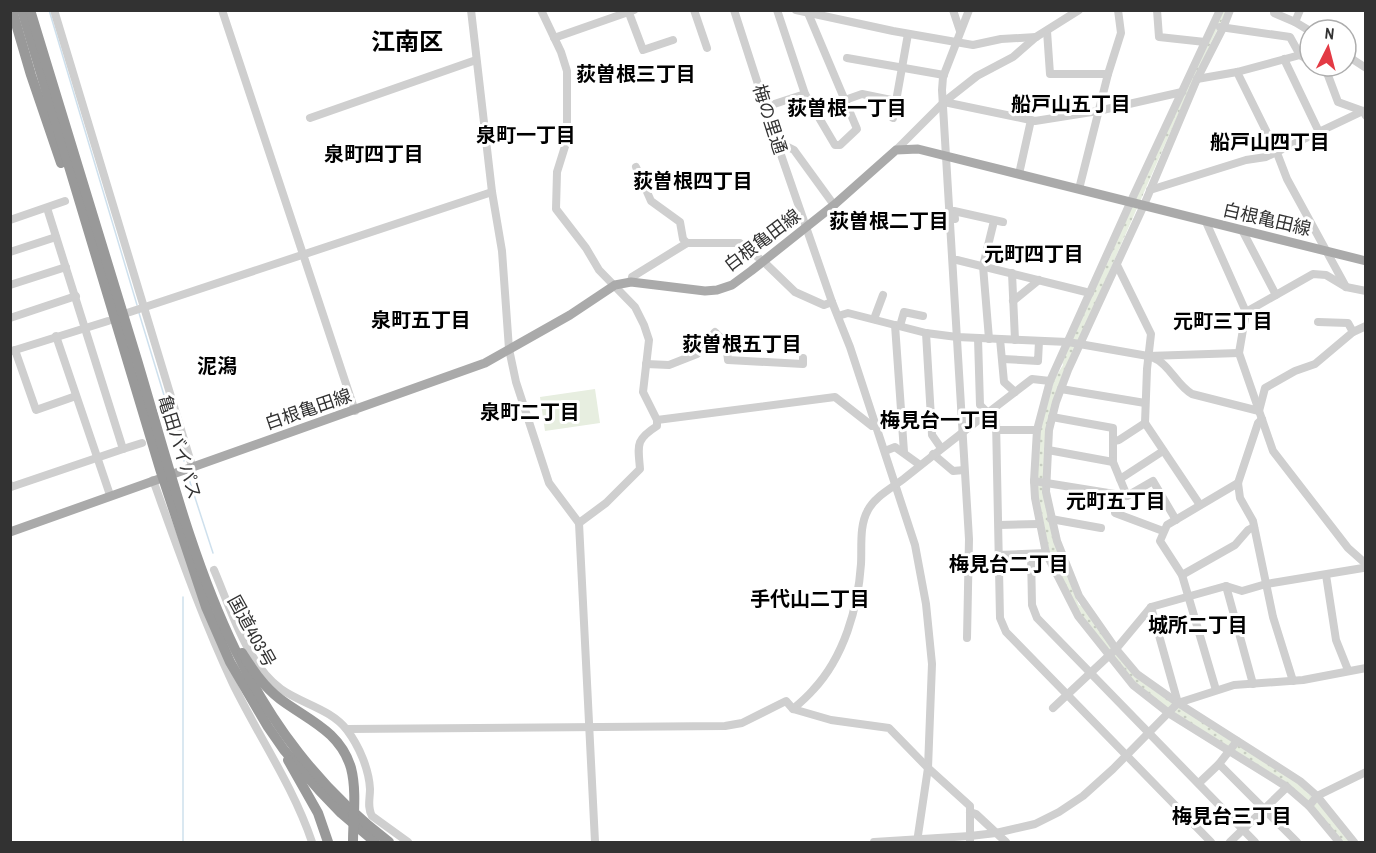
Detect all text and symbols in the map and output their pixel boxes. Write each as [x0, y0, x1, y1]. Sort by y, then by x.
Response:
north arrow [1298, 18, 1358, 78]
text: N [1324, 22, 1335, 45]
district label: 江南区 [371, 25, 443, 57]
district label: 荻曽根三丁目 [576, 60, 696, 87]
street label: 梅の里通 [747, 81, 793, 157]
district label: 船戸山五丁目 [1011, 90, 1131, 117]
district label: 荻曽根一丁目 [787, 94, 907, 121]
district label: 泉町一丁目 [476, 121, 576, 148]
district label: 船戸山四丁目 [1210, 128, 1330, 155]
district label: 泉町四丁目 [324, 140, 424, 167]
district label: 荻曽根四丁目 [633, 167, 753, 194]
street label: 白根亀田線 [1220, 197, 1314, 241]
street label: 白根亀田線 [719, 203, 805, 277]
district label: 荻曽根二丁目 [829, 207, 949, 234]
district label: 元町四丁目 [984, 240, 1084, 267]
district label: 泉町五丁目 [371, 306, 471, 333]
district label: 元町三丁目 [1173, 307, 1273, 334]
district label: 荻曽根五丁目 [682, 330, 802, 357]
district label: 泥潟 [197, 352, 237, 379]
street label: 白根亀田線 [261, 383, 355, 435]
street label: 亀田バイパス [152, 392, 208, 502]
district label: 泉町二丁目 [480, 398, 580, 425]
district label: 梅見台一丁目 [880, 406, 1000, 433]
district label: 元町五丁目 [1066, 487, 1166, 514]
district label: 梅見台二丁目 [949, 550, 1069, 577]
district label: 手代山二丁目 [750, 585, 870, 612]
street label: 国道403号 [222, 591, 282, 671]
district label: 城所二丁目 [1148, 611, 1248, 638]
district label: 梅見台三丁目 [1172, 802, 1292, 829]

